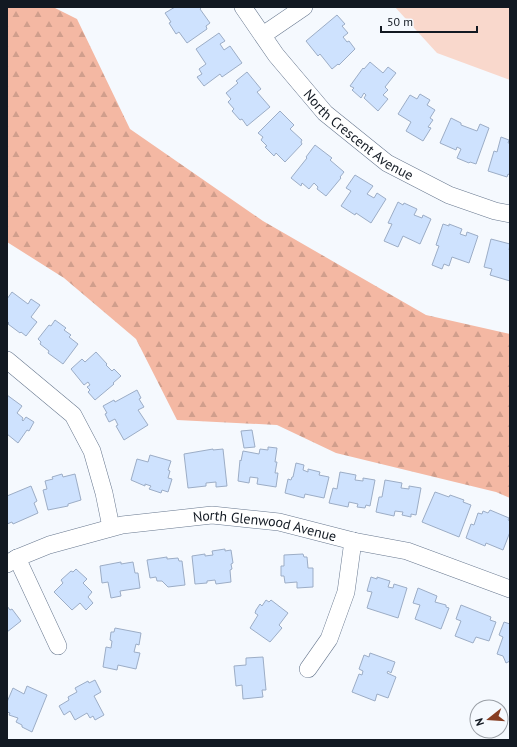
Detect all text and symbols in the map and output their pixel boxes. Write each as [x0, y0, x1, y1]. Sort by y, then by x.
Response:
scale bar [381, 8, 477, 34]
text: 50 m [387, 14, 413, 29]
street label: North Crescent Avenue [300, 85, 416, 184]
street label: North Glenwood Avenue [192, 506, 338, 545]
north arrow [469, 699, 509, 739]
text: N [472, 716, 487, 727]

